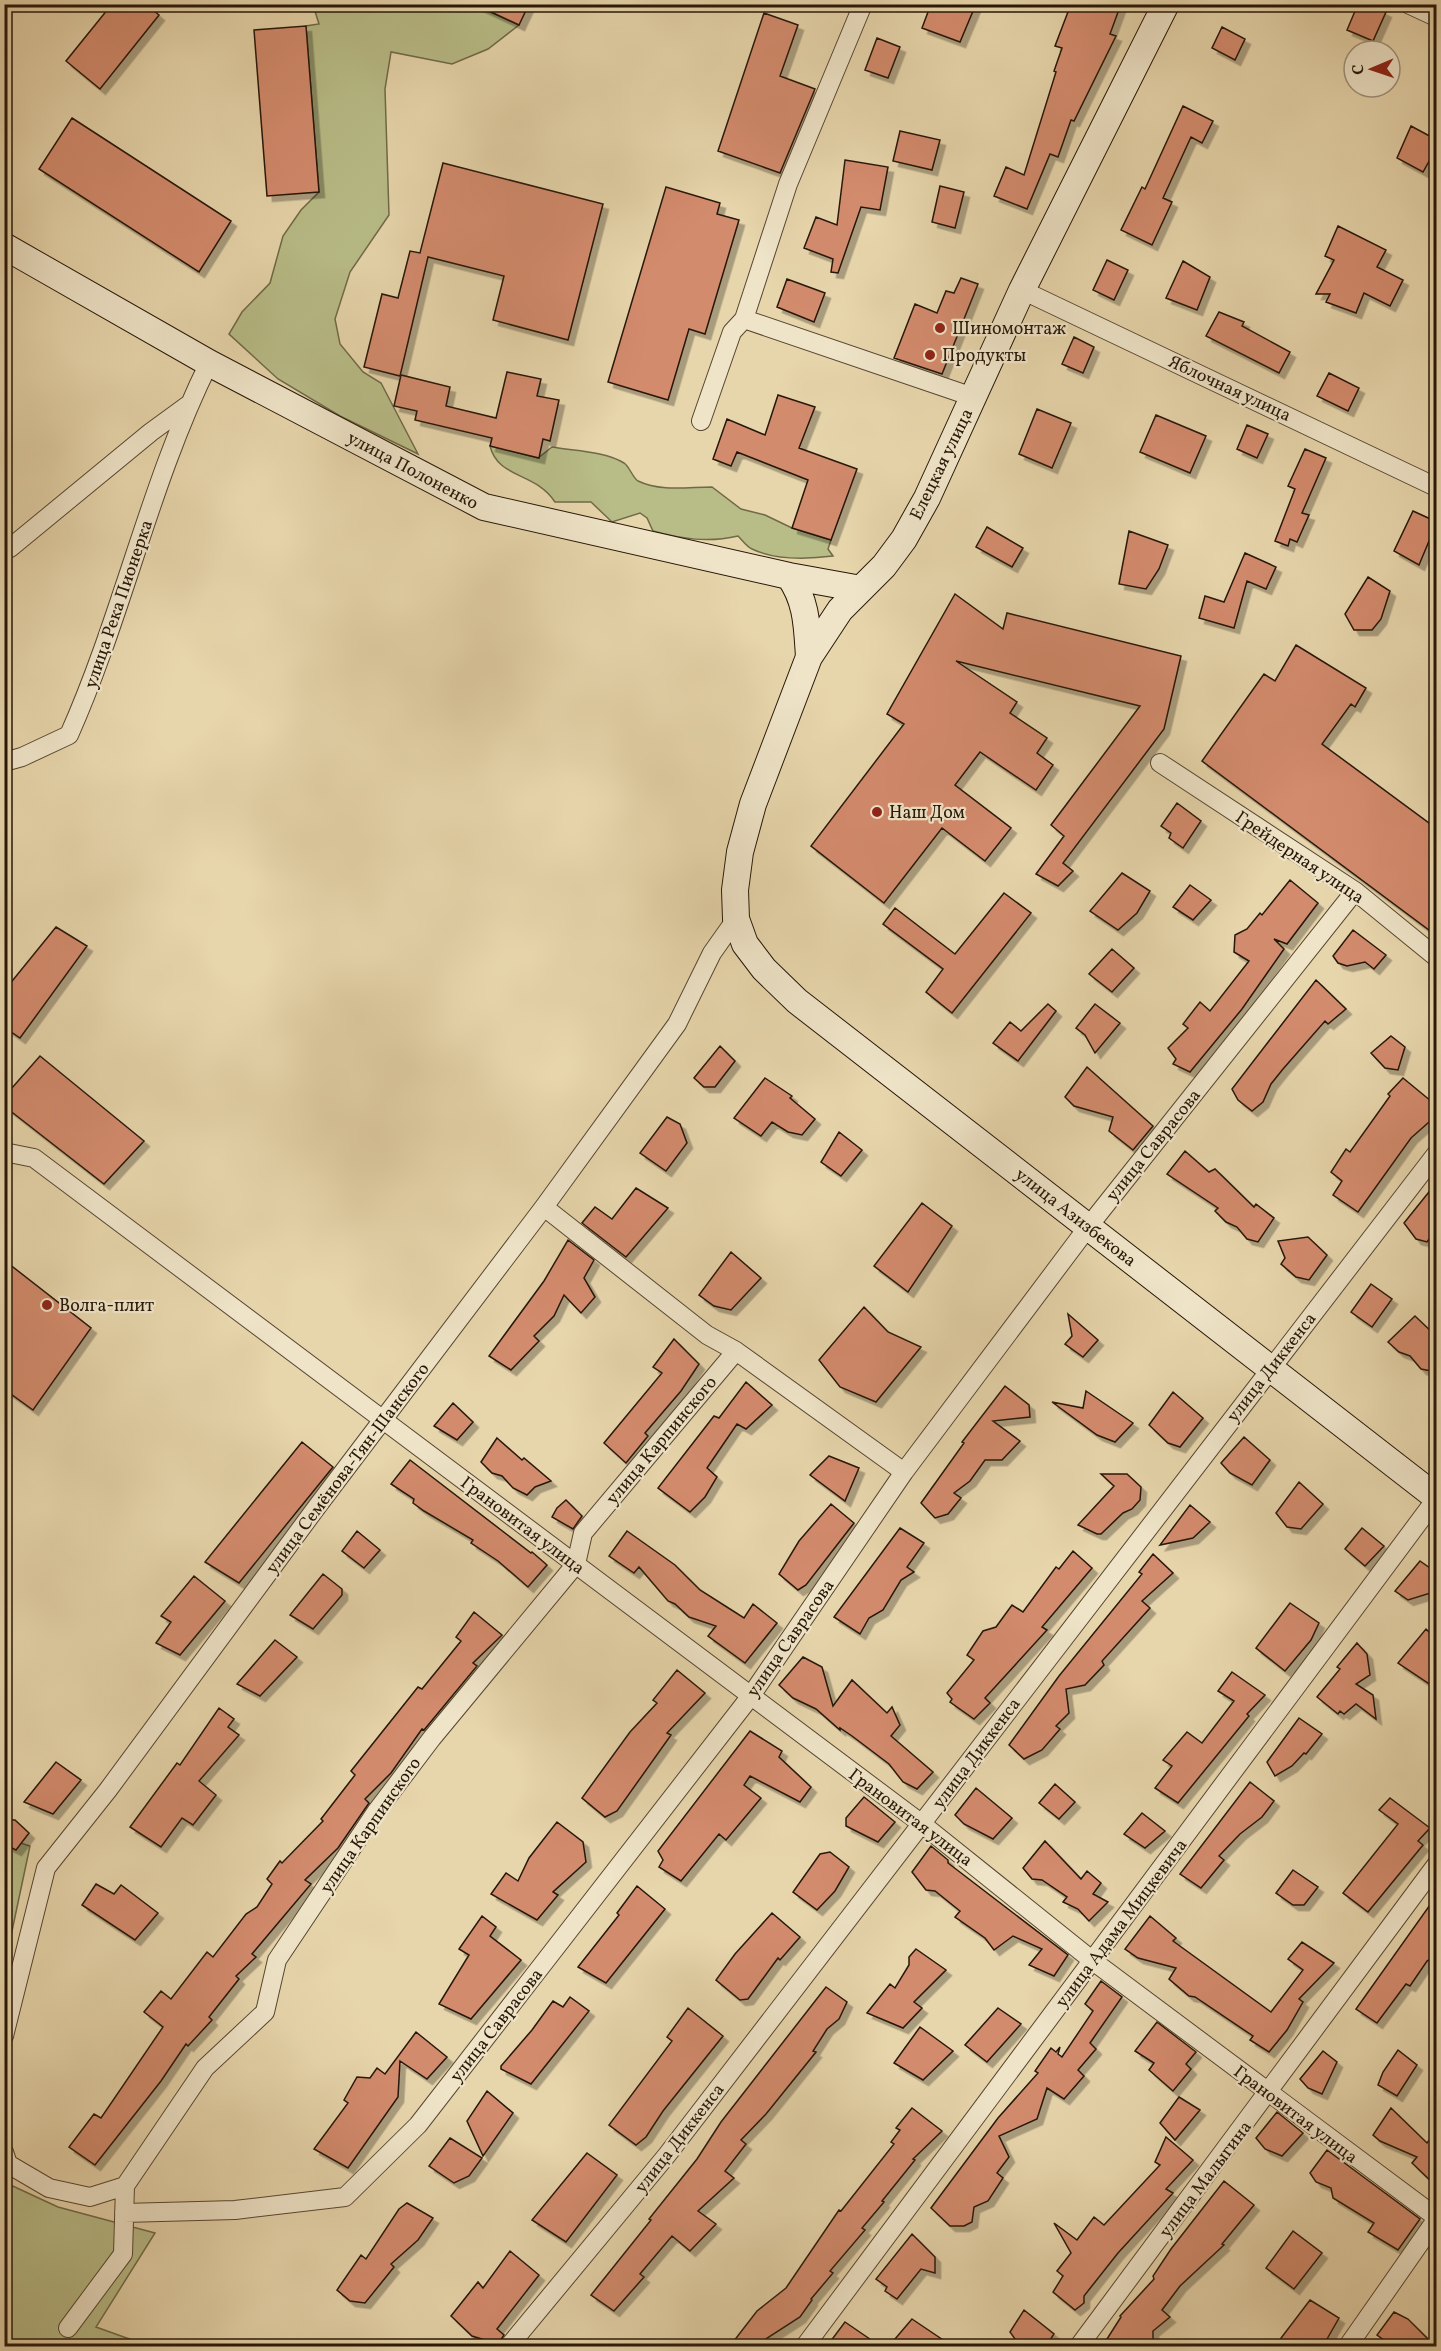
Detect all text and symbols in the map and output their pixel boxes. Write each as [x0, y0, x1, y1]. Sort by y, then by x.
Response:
north arrow [1342, 39, 1402, 99]
text: С [1348, 64, 1370, 75]
place label: Шиномонтаж [952, 317, 1066, 342]
marker: Шиномонтаж [933, 321, 947, 335]
place label: Продукты [942, 344, 1027, 369]
marker: Продукты [923, 348, 937, 362]
street label: Яблочная улица [1164, 350, 1295, 429]
street label: Елецкая улица [904, 405, 980, 525]
street label: улица Полоненко [342, 426, 482, 516]
street label: улица Река Пионерка [79, 517, 160, 692]
place label: Наш Дом [889, 801, 965, 826]
marker: Наш Дом [870, 805, 884, 819]
street label: Грейдерная улица [1230, 806, 1369, 911]
street label: улица Саврасова [1101, 1084, 1207, 1208]
street label: улица Азизбекова [1009, 1163, 1141, 1274]
place label: Волга-плит [59, 1294, 154, 1319]
marker: Волга-плит [40, 1298, 54, 1312]
street label: улица Диккенса [1221, 1308, 1323, 1428]
street label: улица Семёнова-Тян-Шанского [260, 1358, 436, 1580]
street label: улица Карпинского [601, 1371, 724, 1511]
street label: Грановитая улица [455, 1471, 589, 1581]
street label: улица Саврасова [741, 1575, 841, 1703]
street label: улица Диккенса [927, 1693, 1027, 1815]
street label: улица Карпинского [315, 1753, 428, 1899]
street label: Грановитая улица [843, 1763, 977, 1873]
street label: улица Адама Мицкевича [1050, 1834, 1194, 2014]
street label: улица Саврасова [445, 1964, 550, 2088]
street label: Грановитая улица [1228, 2060, 1362, 2170]
street label: улица Диккенса [629, 2079, 731, 2199]
street label: улица Малыгина [1154, 2116, 1259, 2244]

